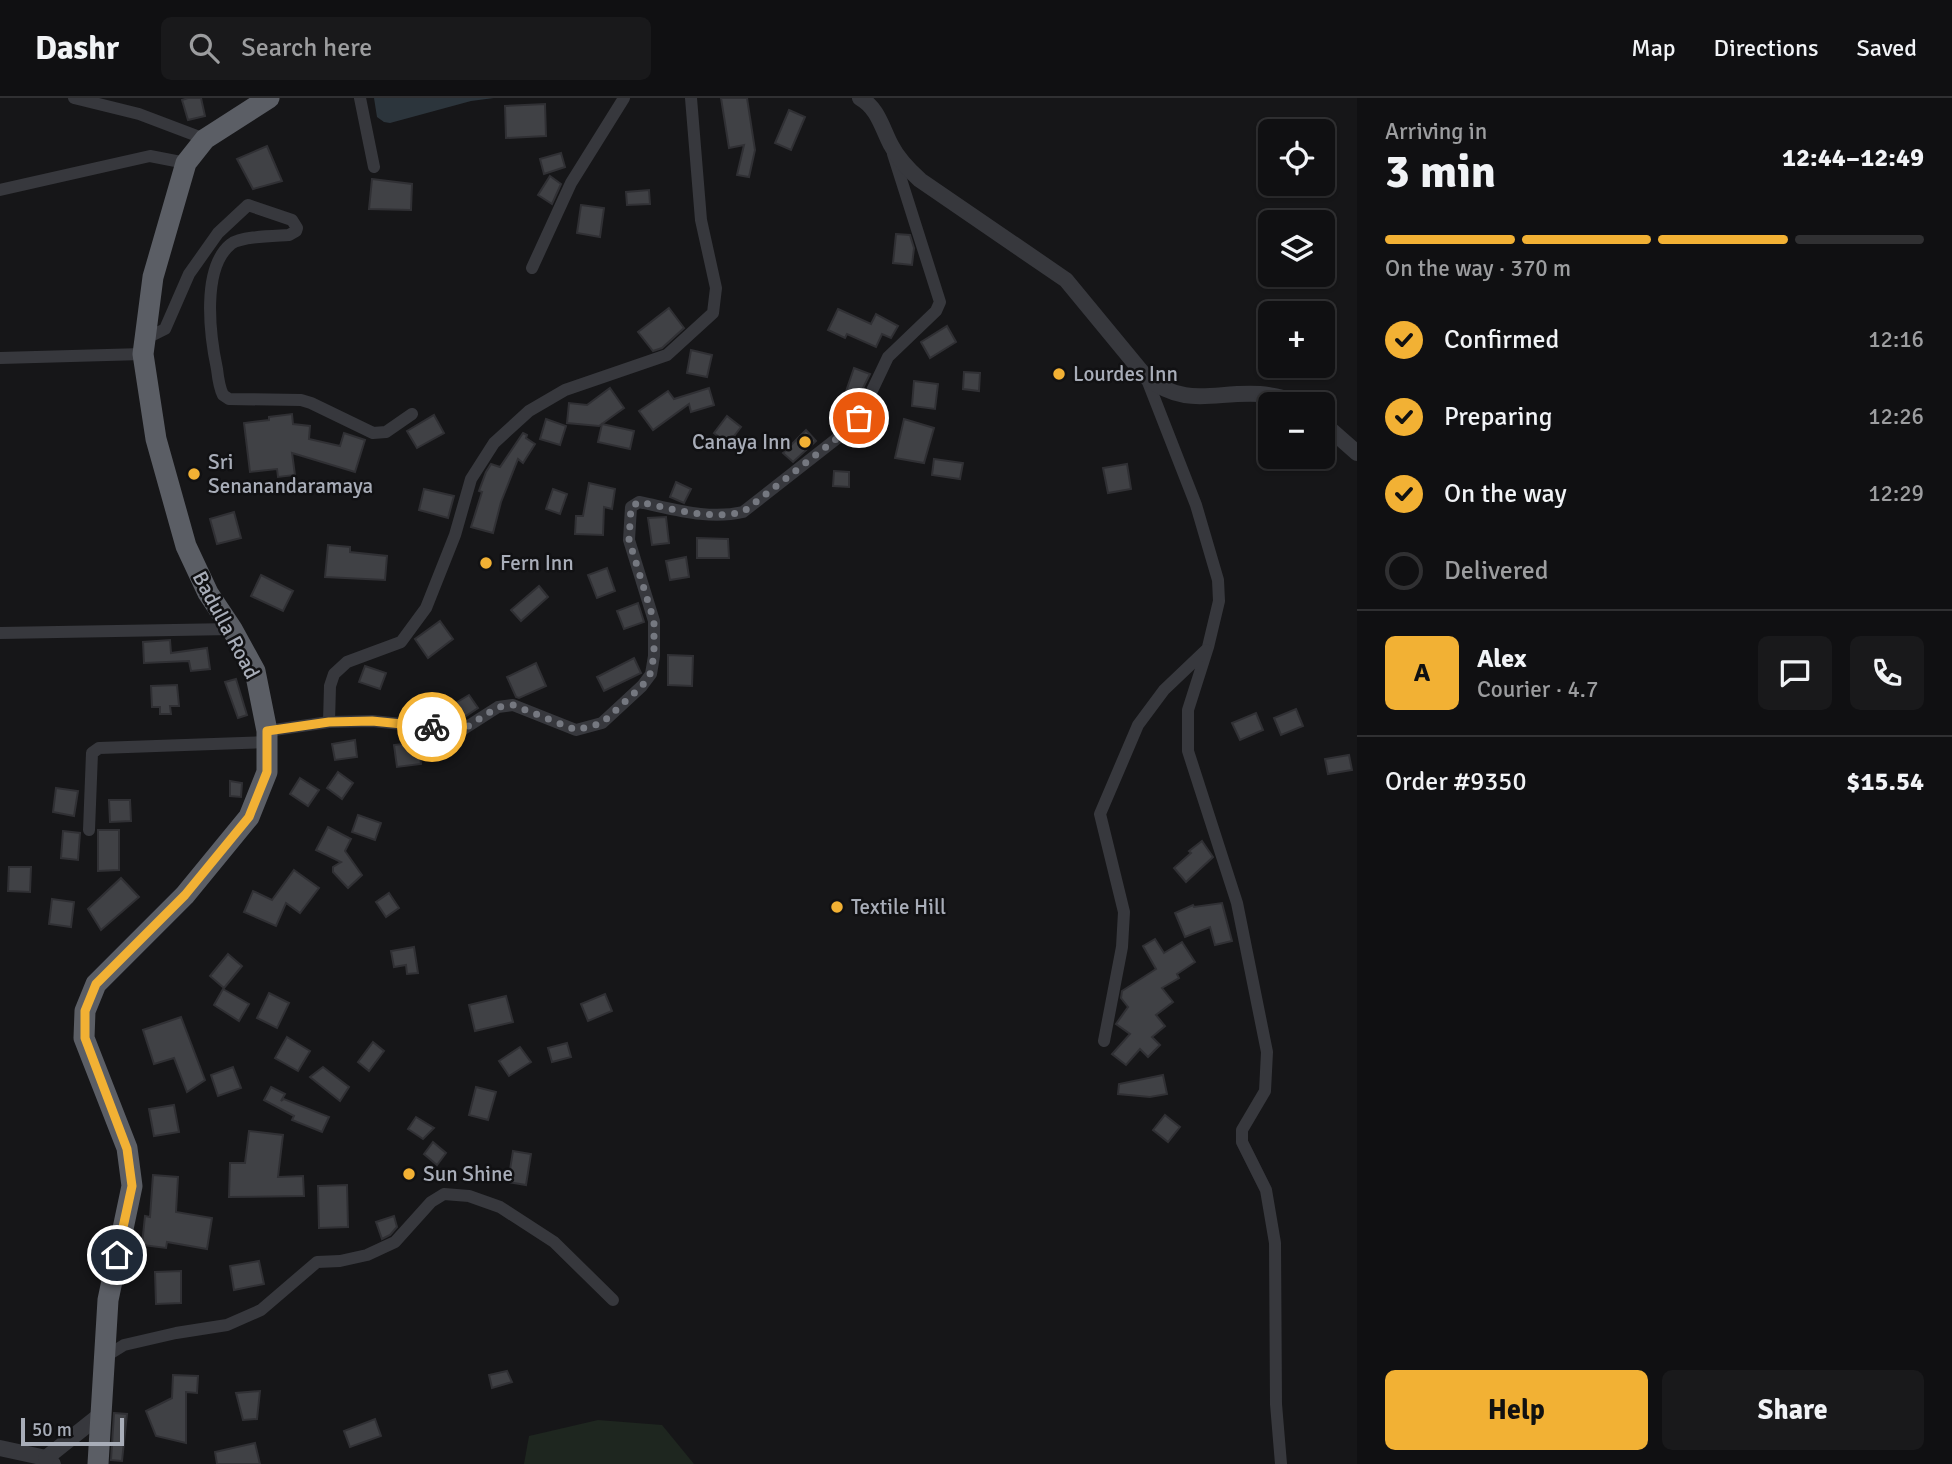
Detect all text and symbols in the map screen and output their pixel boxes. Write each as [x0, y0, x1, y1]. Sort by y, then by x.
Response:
search box [161, 17, 651, 80]
text: Dashr [35, 28, 119, 69]
icon: search [185, 29, 223, 67]
text: Search here [241, 32, 372, 64]
text: Map [1631, 33, 1676, 63]
text: Directions [1714, 33, 1819, 63]
text: Saved [1857, 33, 1917, 63]
text: Arriving in [1385, 117, 1487, 146]
map controls [1258, 119, 1335, 469]
button: locate [1258, 119, 1335, 196]
text: 12:44–12:49 [1782, 142, 1924, 174]
text: 3 min [1385, 144, 1496, 200]
button: layers [1258, 210, 1335, 287]
text: On the way · 370 m [1385, 254, 1571, 283]
button: + [1258, 301, 1335, 378]
icon: check [1385, 321, 1423, 359]
text: Confirmed [1444, 324, 1559, 356]
text: 12:16 [1868, 325, 1924, 354]
place label: Lourdes Inn [1073, 361, 1178, 387]
marker: Lourdes Inn [1051, 366, 1067, 382]
pin [829, 388, 889, 448]
button: − [1258, 392, 1335, 469]
icon: check [1385, 398, 1423, 436]
icon: bag [840, 399, 878, 437]
text: Preparing [1444, 401, 1552, 433]
text: 12:26 [1868, 402, 1924, 431]
place label: Canaya Inn [692, 429, 791, 455]
marker: Canaya Inn [797, 434, 813, 450]
place label: Sri Senanandaramaya [208, 449, 373, 499]
marker: Sri Senanandaramaya [186, 466, 202, 482]
icon: check [1385, 475, 1423, 513]
text: On the way [1444, 478, 1567, 510]
text: 12:29 [1868, 479, 1924, 508]
place label: Fern Inn [500, 550, 574, 576]
marker: Fern Inn [478, 555, 494, 571]
text: Delivered [1444, 555, 1549, 587]
street label: Badulla Road [187, 567, 265, 683]
button: chat [1758, 636, 1832, 710]
button: phone [1850, 636, 1924, 710]
text: Alex [1477, 643, 1527, 675]
text: A [1414, 657, 1430, 689]
text: Courier · 4.7 [1477, 675, 1598, 704]
courier [397, 692, 467, 762]
icon: bike [413, 708, 451, 746]
text: Order #9350 [1385, 766, 1526, 798]
text: $15.54 [1846, 766, 1924, 798]
place label: Textile Hill [851, 894, 946, 920]
marker: Textile Hill [829, 899, 845, 915]
place label: Sun Shine [423, 1161, 513, 1187]
marker: Sun Shine [401, 1166, 417, 1182]
pin [87, 1225, 147, 1285]
icon: home [98, 1236, 136, 1274]
button: Help [1385, 1370, 1648, 1450]
button: Share [1662, 1370, 1924, 1450]
scale bar [21, 1415, 124, 1447]
text: 50 m [32, 1418, 72, 1442]

